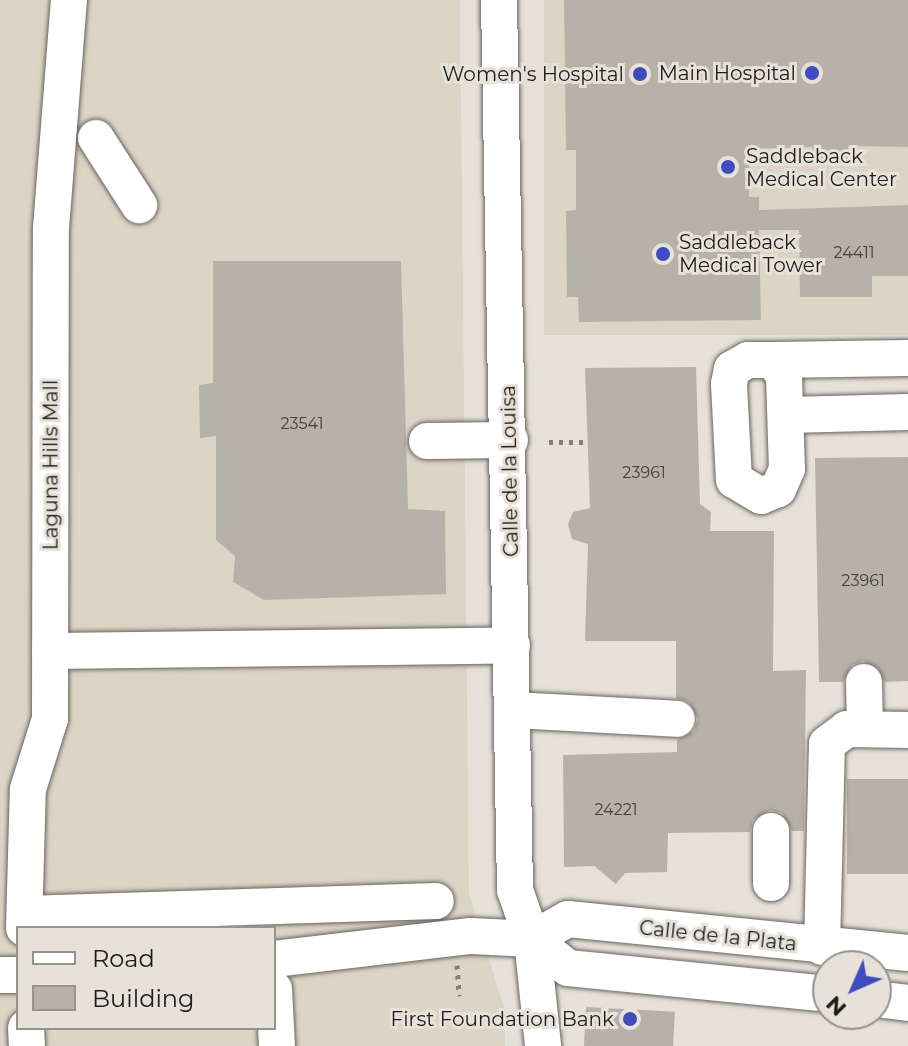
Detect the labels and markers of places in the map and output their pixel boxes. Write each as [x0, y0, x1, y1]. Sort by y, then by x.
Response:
place label: Main Hospital [659, 61, 796, 85]
place label: Women's Hospital [442, 62, 624, 86]
marker: Main Hospital [803, 64, 821, 82]
marker: Women's Hospital [631, 65, 649, 83]
place label: Saddleback Medical Center [746, 144, 897, 191]
marker: Saddleback Medical Center [717, 156, 739, 178]
place label: Saddleback Medical Tower [679, 230, 823, 277]
marker: Saddleback Medical Tower [654, 245, 672, 263]
place label: First Foundation Bank [391, 1007, 614, 1031]
marker: First Foundation Bank [621, 1010, 639, 1028]

